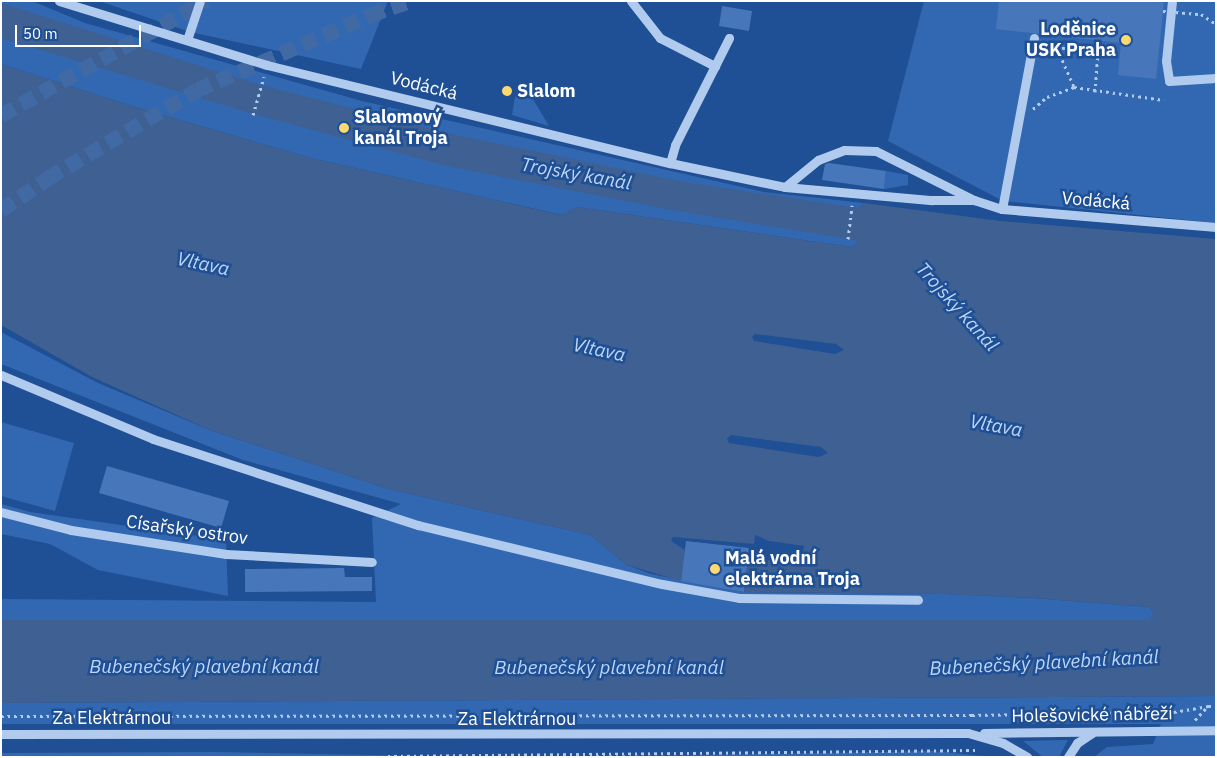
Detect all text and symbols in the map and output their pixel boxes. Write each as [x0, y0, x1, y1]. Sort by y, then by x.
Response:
scale bar [18, 15, 144, 47]
place label: Loděnice USK Praha [1026, 19, 1116, 62]
text: 50 m [23, 24, 58, 43]
marker: Loděnice USK Praha [1120, 34, 1132, 46]
street label: Vodácká [388, 67, 460, 105]
place label: Slalom [517, 80, 576, 102]
marker: Slalom [501, 85, 513, 97]
place label: Slalomový kanál Troja [354, 107, 448, 150]
marker: Slalomový kanál Troja [338, 122, 350, 134]
water label: Trojský kanál [519, 153, 633, 195]
street label: Vodácká [1061, 187, 1131, 215]
water label: Vltava [175, 247, 231, 281]
water label: Trojský kanál [911, 258, 1003, 356]
water label: Vltava [571, 333, 627, 367]
water label: Vltava [968, 410, 1024, 442]
street label: Císařský ostrov [125, 511, 249, 549]
place label: Malá vodní elektrárna Troja [725, 548, 860, 590]
marker: Malá vodní elektrárna Troja [709, 563, 721, 575]
water label: Bubenečský plavební kanál [929, 646, 1159, 680]
water label: Bubenečský plavební kanál [89, 656, 319, 678]
water label: Bubenečský plavební kanál [494, 657, 724, 679]
street label: Holešovické nábřeží [1011, 703, 1173, 727]
street label: Za Elektrárnou [53, 707, 171, 729]
street label: Za Elektrárnou [458, 708, 576, 730]

